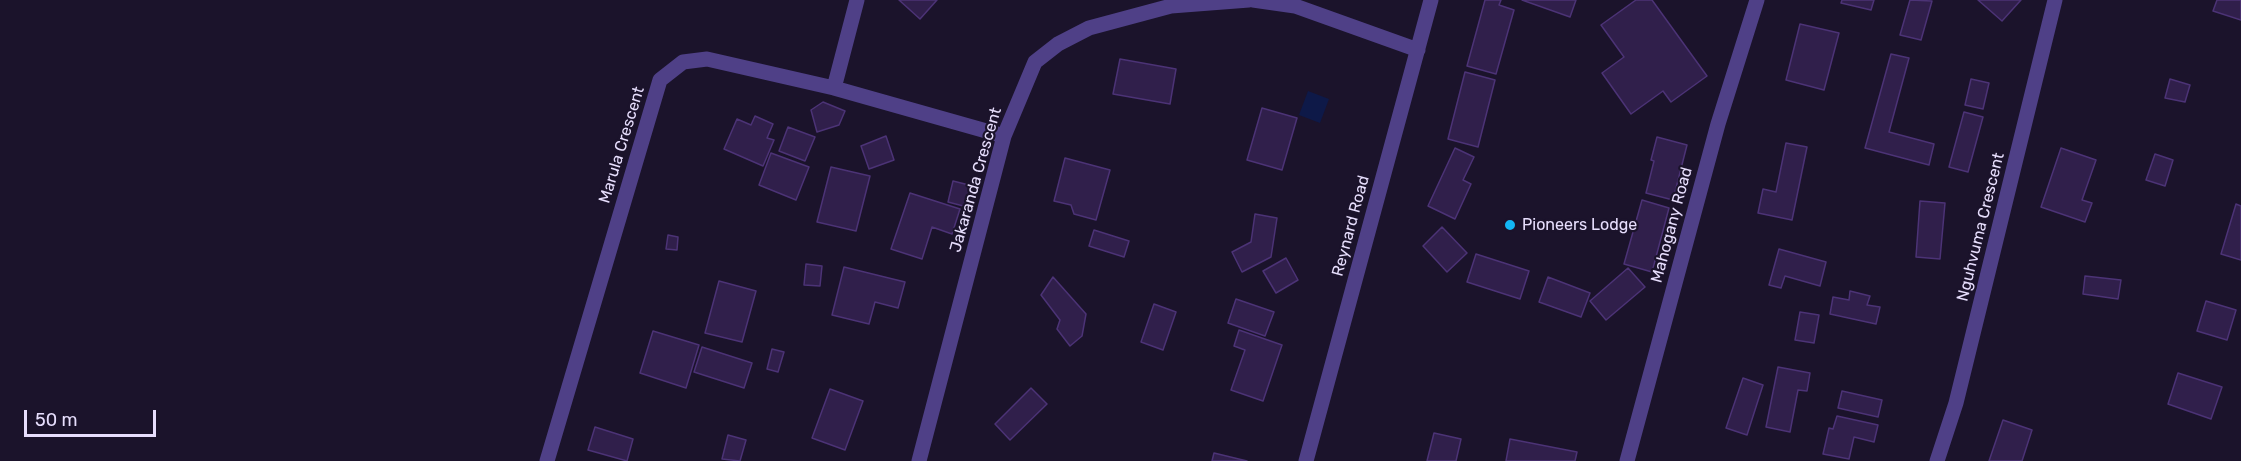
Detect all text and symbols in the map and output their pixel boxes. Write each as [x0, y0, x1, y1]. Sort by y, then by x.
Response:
street label: Marula Crescent [595, 84, 649, 206]
street label: Jakaranda Crescent [946, 105, 1006, 255]
street label: Nguhvuma Crescent [1953, 151, 2009, 303]
street label: Mahogany Road [1647, 165, 1697, 285]
street label: Reynard Road [1328, 173, 1374, 279]
place label: Pioneers Lodge [1522, 215, 1637, 235]
marker: Pioneers Lodge [1503, 218, 1517, 232]
scale bar [27, 398, 159, 436]
text: 50 m [35, 409, 78, 431]

